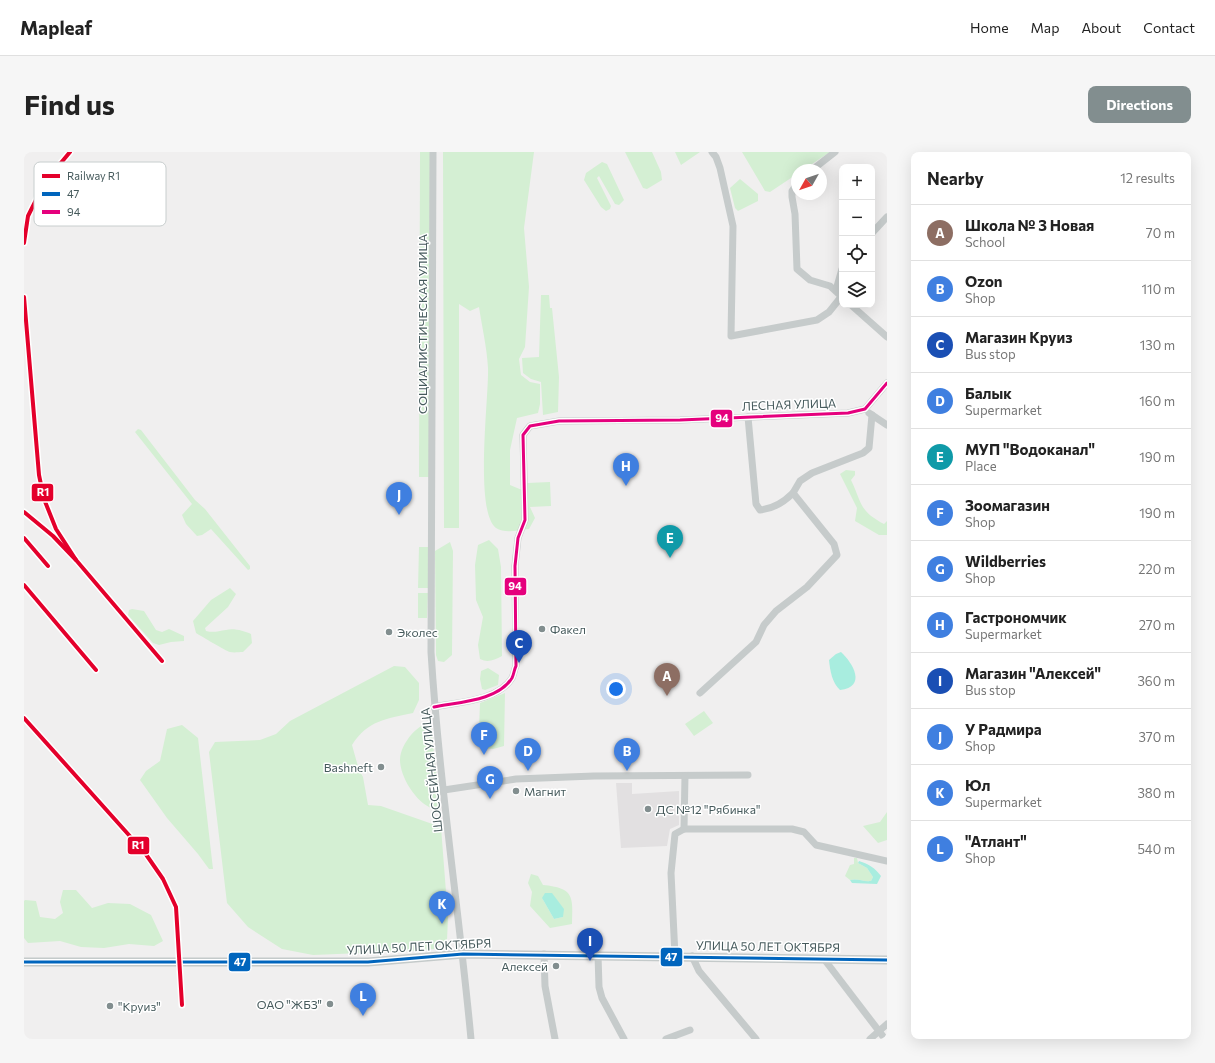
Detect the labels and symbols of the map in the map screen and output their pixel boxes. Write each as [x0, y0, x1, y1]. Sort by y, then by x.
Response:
legend [34, 162, 166, 226]
north arrow [791, 164, 827, 200]
text: Railway R1 [67, 169, 120, 182]
text: 47 [67, 187, 79, 200]
text: 94 [67, 205, 81, 218]
street label: СОЦИАЛИСТИЧЕСКАЯ УЛИЦА [415, 234, 429, 414]
street label: ЛЕСНАЯ УЛИЦА [742, 395, 836, 413]
line badge: 94 [710, 409, 733, 428]
text: 94 [715, 411, 729, 424]
pin: H [613, 453, 639, 486]
pin: J [386, 482, 412, 515]
line badge: R1 [31, 483, 54, 502]
text: R1 [37, 485, 49, 498]
pin: E [657, 525, 683, 558]
line badge: 94 [504, 577, 527, 596]
text: 94 [508, 579, 522, 592]
place label: Факел [550, 622, 586, 636]
marker: Факел [537, 624, 547, 634]
place label: Эколес [397, 625, 438, 639]
marker: Эколес [384, 627, 394, 637]
pin: C [506, 630, 532, 663]
pin: A [654, 663, 680, 696]
your location [606, 679, 626, 699]
street label: ШОССЕЙНАЯ УЛИЦА [418, 707, 444, 833]
pin: F [471, 722, 497, 755]
pin: D [515, 738, 541, 771]
pin: B [614, 738, 640, 771]
place label: Bashneft [324, 760, 373, 774]
marker: Bashneft [376, 762, 386, 772]
pin: G [477, 766, 503, 799]
place label: Магнит [524, 784, 567, 798]
marker: Магнит [511, 786, 521, 796]
place label: ДС №12 "Рябинка" [656, 802, 760, 816]
marker: ДС №12 "Рябинка" [643, 804, 653, 814]
line badge: R1 [127, 836, 150, 855]
text: R1 [132, 838, 144, 851]
pin: K [429, 891, 455, 924]
pin: I [577, 928, 603, 961]
street label: УЛИЦА 50 ЛЕТ ОКТЯБРЯ [346, 935, 492, 957]
street label: УЛИЦА 50 ЛЕТ ОКТЯБРЯ [696, 938, 840, 954]
line badge: 47 [660, 947, 683, 967]
text: 47 [665, 950, 677, 963]
line badge: 47 [228, 952, 251, 972]
text: 47 [234, 955, 246, 968]
place label: Алексей [501, 959, 548, 973]
marker: Алексей [551, 961, 561, 971]
pin: L [350, 983, 376, 1016]
place label: ОАО "ЖБЗ" [257, 997, 322, 1011]
place label: "Круиз" [118, 999, 161, 1013]
marker: ОАО "ЖБЗ" [325, 999, 335, 1009]
marker: "Круиз" [105, 1001, 115, 1011]

